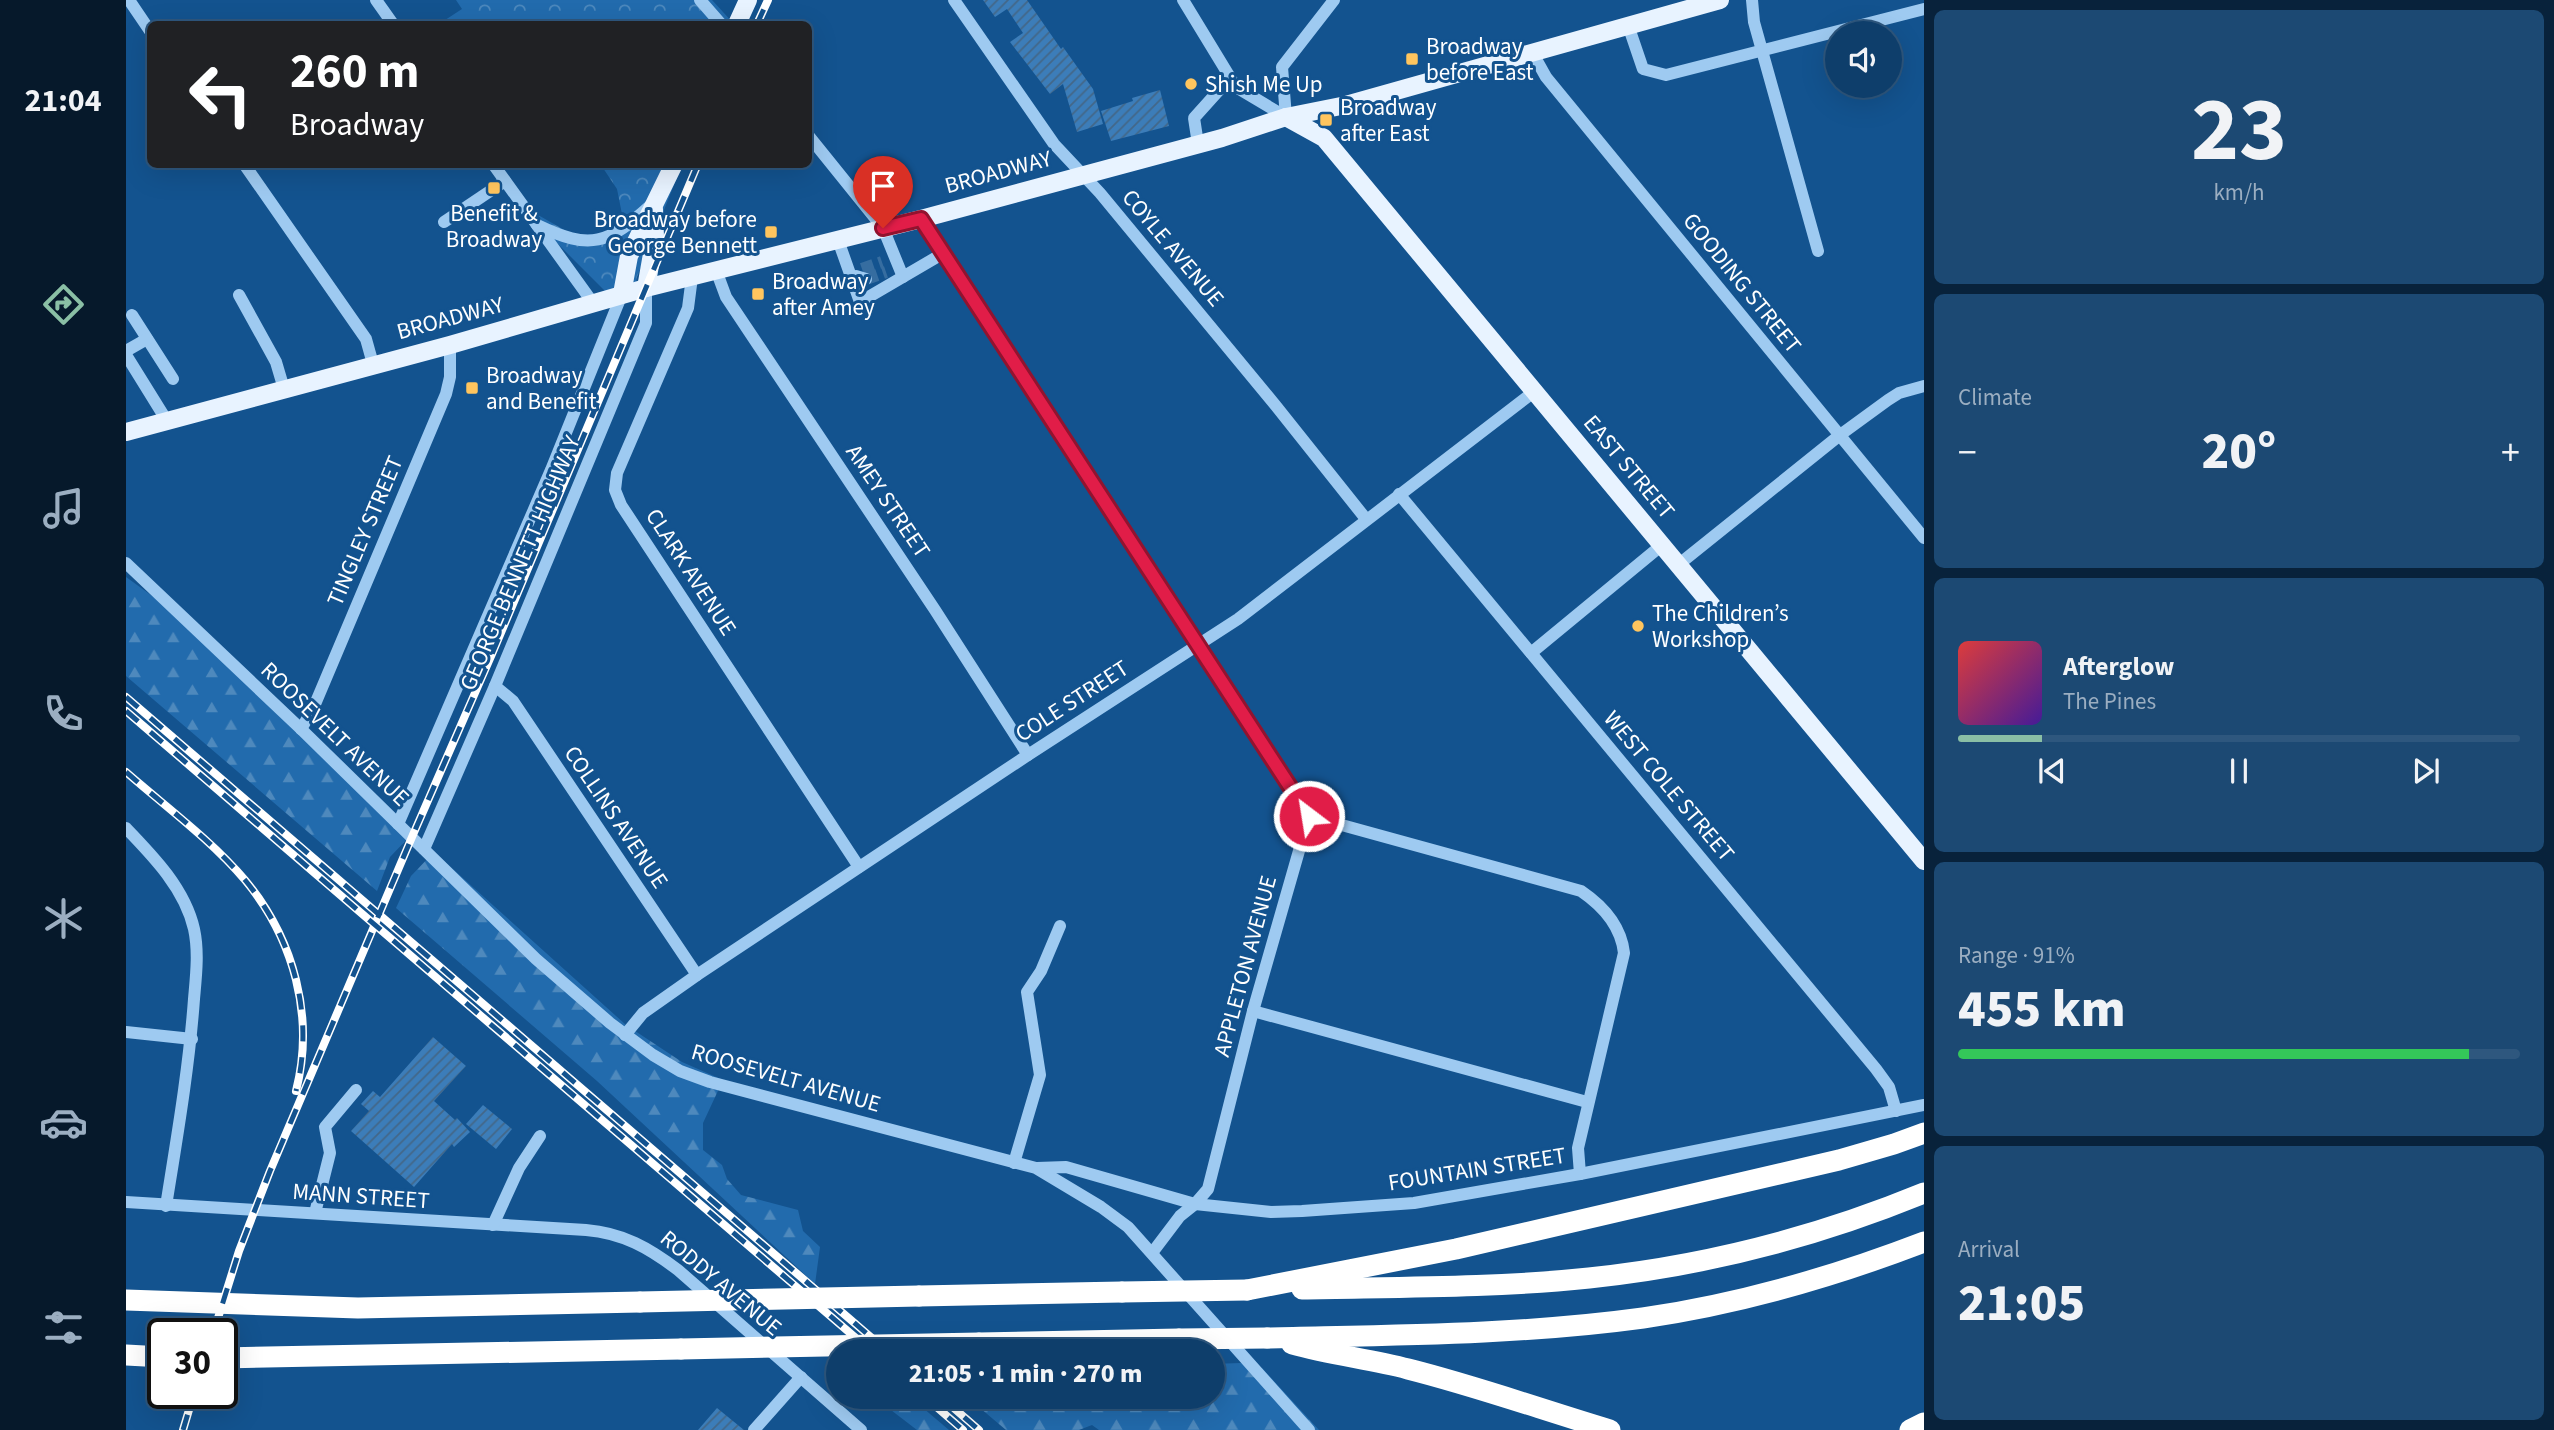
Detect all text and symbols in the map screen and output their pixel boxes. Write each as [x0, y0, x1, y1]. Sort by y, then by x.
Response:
map controls [1825, 21, 1902, 98]
button: sound [1825, 21, 1902, 98]
place label: Broadway before East [1426, 30, 1534, 89]
text: 260 m [290, 37, 419, 107]
icon: left [175, 49, 266, 140]
marker: Broadway before East [1404, 51, 1420, 67]
text: 23 [2191, 66, 2287, 195]
place label: Shish Me Up [1205, 68, 1323, 101]
marker: Shish Me Up [1183, 76, 1199, 92]
text: 21:04 [24, 78, 102, 124]
place label: Broadway after East [1340, 91, 1437, 150]
text: Broadway [290, 102, 424, 148]
marker: Broadway after East [1318, 112, 1334, 128]
street label: BROADWAY [941, 142, 1055, 202]
pin [853, 156, 913, 228]
icon: arrive [864, 167, 902, 205]
text: km/h [2213, 176, 2265, 209]
marker: Benefit & Broadway [486, 180, 502, 196]
street label: COYLE AVENUE [1114, 182, 1232, 314]
place label: Benefit & Broadway [446, 197, 542, 256]
place label: Broadway before George Bennett [594, 203, 757, 262]
street label: GOODING STREET [1675, 206, 1809, 360]
marker: Broadway before George Bennett [763, 224, 779, 240]
place label: Broadway after Amey [772, 265, 875, 324]
icon: directions [39, 280, 88, 329]
marker: Broadway after Amey [750, 286, 766, 302]
street label: BROADWAY [393, 288, 507, 348]
place label: Broadway and Benefit [486, 359, 597, 418]
marker: Broadway and Benefit [464, 380, 480, 396]
text: Climate [1958, 381, 2032, 414]
street label: EAST STREET [1575, 408, 1683, 526]
text: 20° [2202, 415, 2276, 489]
text: − [1958, 426, 1977, 480]
text: + [2501, 426, 2520, 480]
street label: GEORGE BENNETT HIGHWAY [451, 430, 589, 695]
street label: AMEY STREET [838, 438, 938, 564]
street label: TINGLEY STREET [319, 451, 411, 611]
icon: music [39, 484, 88, 533]
street label: CLARK AVENUE [637, 502, 745, 642]
place label: The Children’s Workshop [1652, 597, 1789, 656]
marker: The Children’s Workshop [1630, 618, 1646, 634]
text: Afterglow [2063, 648, 2174, 685]
street label: COLE STREET [1009, 652, 1135, 750]
street label: ROOSEVELT AVENUE [253, 654, 417, 814]
text: The Pines [2063, 685, 2156, 718]
icon: phone [39, 689, 88, 738]
street label: WEST COLE STREET [1596, 703, 1742, 869]
street label: COLLINS AVENUE [556, 739, 676, 895]
icon: previous [2033, 752, 2071, 790]
icon: pause [2220, 752, 2258, 790]
icon: next [2407, 752, 2445, 790]
position arrow [1272, 779, 1346, 853]
street label: APPLETON AVENUE [1205, 872, 1285, 1060]
icon: climate [39, 894, 88, 943]
text: Range · 91% [1958, 939, 2075, 972]
text: 455 km [1958, 973, 2126, 1047]
street label: ROOSEVELT AVENUE [688, 1035, 884, 1121]
icon: car [39, 1098, 88, 1147]
street label: FOUNTAIN STREET [1386, 1139, 1568, 1199]
street label: MANN STREET [291, 1175, 431, 1217]
street label: RODDY AVENUE [653, 1222, 789, 1344]
text: Arrival [1958, 1233, 2020, 1266]
text: 21:05 [1958, 1267, 2085, 1341]
icon: filters [39, 1303, 88, 1352]
speed limit sign: 30 [147, 1318, 238, 1409]
text: 21:05 · 1 min · 270 m [909, 1355, 1142, 1392]

